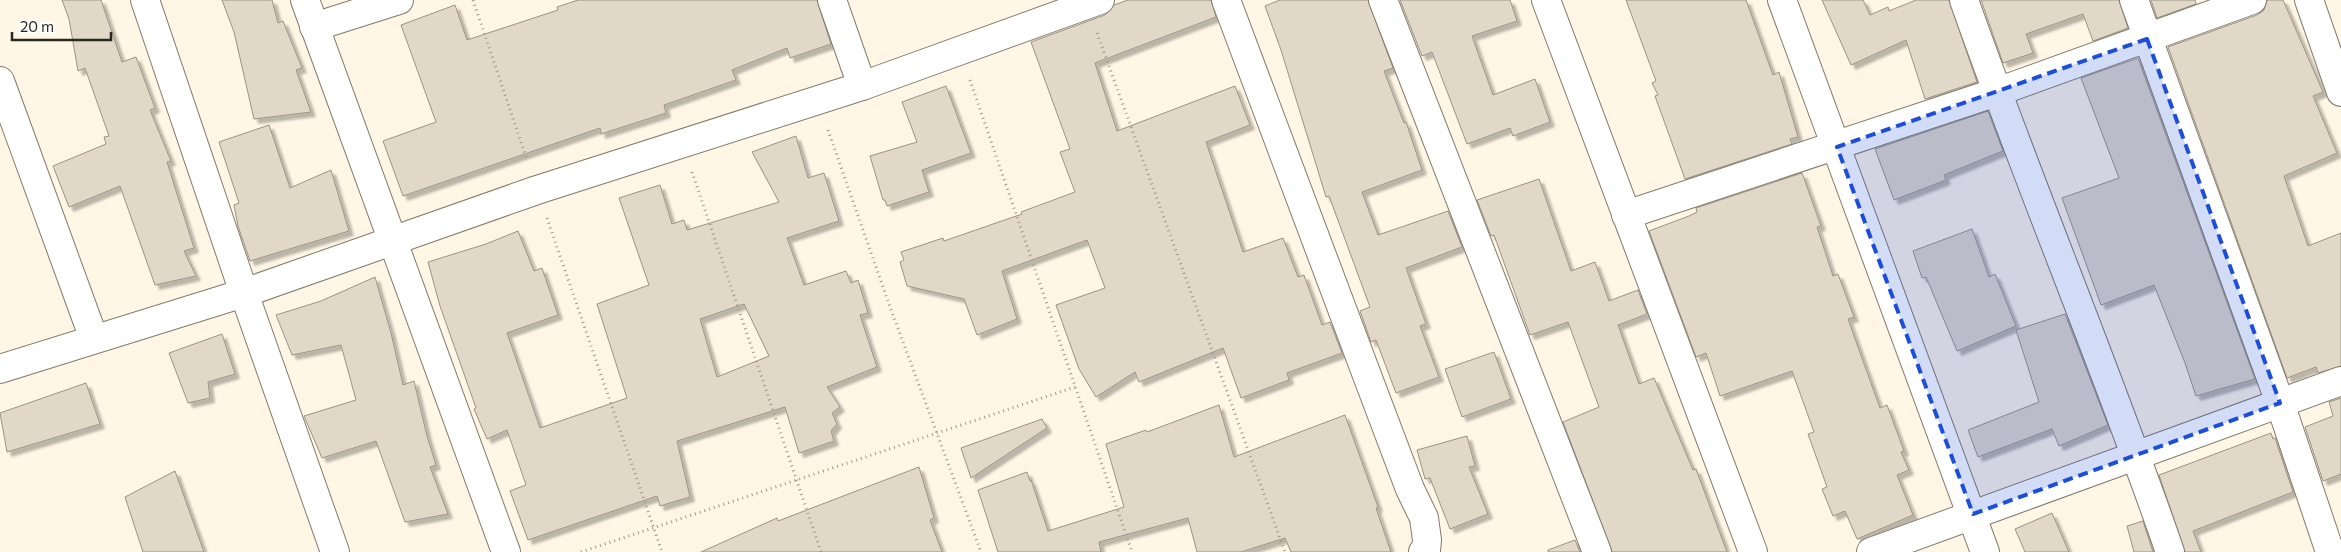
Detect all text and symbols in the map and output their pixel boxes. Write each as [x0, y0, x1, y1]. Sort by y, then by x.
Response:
scale bar [12, 10, 111, 42]
text: 20 m [20, 17, 54, 35]

